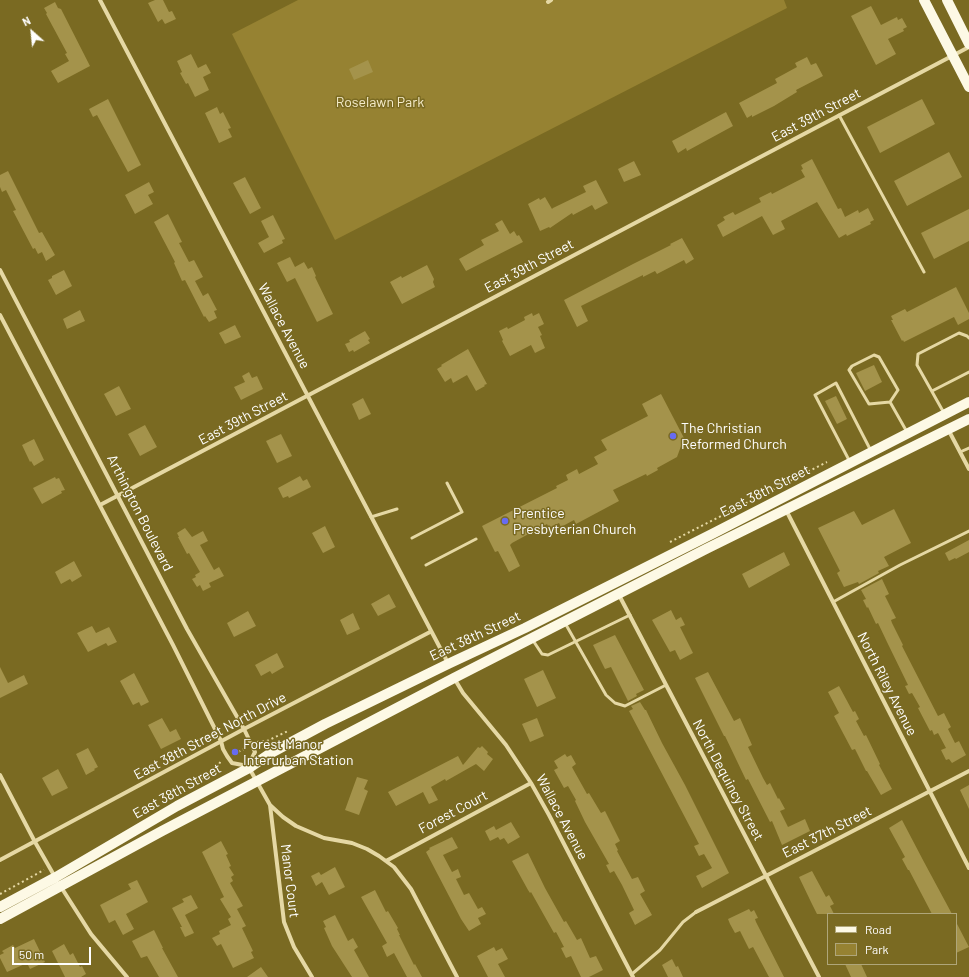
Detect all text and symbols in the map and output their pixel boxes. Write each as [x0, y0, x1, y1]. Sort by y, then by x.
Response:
north arrow [12, 12, 52, 52]
text: N [20, 13, 33, 28]
street label: East 39th Street [769, 84, 863, 146]
park label: Roselawn Park [336, 94, 424, 110]
street label: East 39th Street [482, 235, 576, 297]
street label: Wallace Avenue [254, 280, 314, 372]
street label: East 39th Street [196, 387, 290, 449]
place label: The Christian Reformed Church [681, 420, 787, 452]
marker: The Christian Reformed Church [668, 431, 678, 441]
street label: Arthington Boulevard [103, 452, 177, 574]
street label: East 38th Street [717, 461, 813, 521]
place label: Prentice Presbyterian Church [513, 505, 636, 538]
marker: Prentice Presbyterian Church [500, 516, 510, 526]
street label: East 38th Street [427, 608, 523, 664]
street label: North Riley Avenue [854, 629, 920, 739]
street label: East 38th Street North Drive [131, 689, 289, 783]
street label: North Dequincy Street [689, 717, 767, 843]
place label: Forest Manor Interurban Station [243, 736, 354, 768]
marker: Forest Manor Interurban Station [230, 747, 240, 757]
street label: East 38th Street [130, 760, 224, 822]
street label: Wallace Avenue [532, 771, 592, 863]
street label: Forest Court [416, 787, 490, 837]
street label: East 37th Street [780, 802, 874, 862]
street label: Manor Court [277, 843, 303, 919]
legend [827, 913, 957, 965]
text: Road [865, 922, 892, 936]
scale bar [14, 939, 93, 965]
text: Park [865, 942, 889, 956]
text: 50 m [19, 947, 44, 961]

